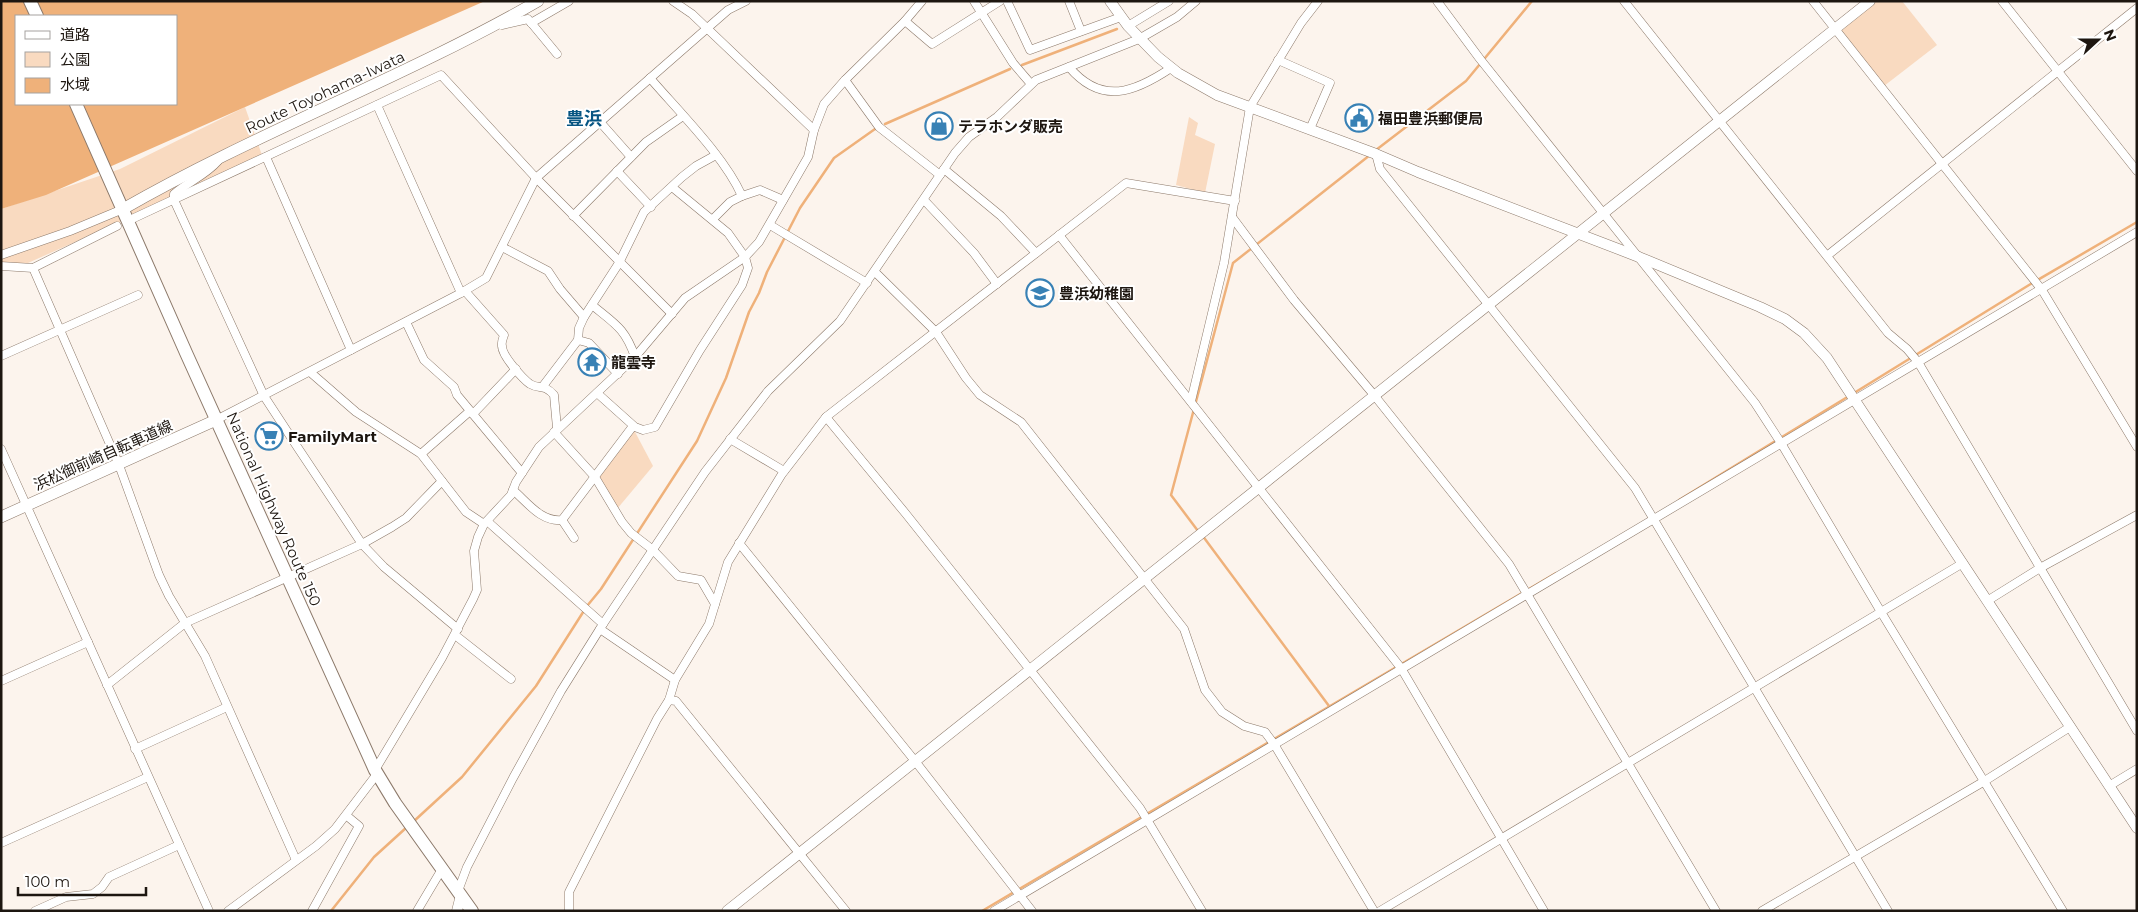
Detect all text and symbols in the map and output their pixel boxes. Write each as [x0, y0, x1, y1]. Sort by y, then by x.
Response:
legend [15, 15, 178, 105]
north arrow [2073, 15, 2123, 65]
text: 道路 [60, 25, 90, 44]
text: N [2100, 27, 2121, 44]
street label: Route Toyohama-Iwata [242, 47, 408, 137]
text: 公園 [60, 50, 90, 69]
text: 水域 [60, 75, 90, 94]
public building icon: 福田豊浜郵便局 [1344, 103, 1374, 133]
district label: 豊浜 [566, 108, 602, 130]
place label: 福田豊浜郵便局 [1377, 109, 1483, 128]
shop icon: テラホンダ販売 [924, 111, 954, 141]
place label: テラホンダ販売 [958, 117, 1063, 136]
school or university icon: 豊浜幼稚園 [1025, 278, 1055, 308]
place label: 豊浜幼稚園 [1059, 284, 1134, 303]
temple icon: 龍雲寺 [577, 347, 607, 377]
place label: 龍雲寺 [611, 353, 656, 372]
street label: National Highway Route 150 [223, 409, 326, 609]
street label: 浜松御前崎自転車道線 [31, 416, 175, 494]
supermarket icon: FamilyMart [254, 421, 284, 451]
place label: FamilyMart [288, 427, 378, 446]
scale bar [18, 864, 145, 896]
text: 100 m [25, 872, 70, 891]

